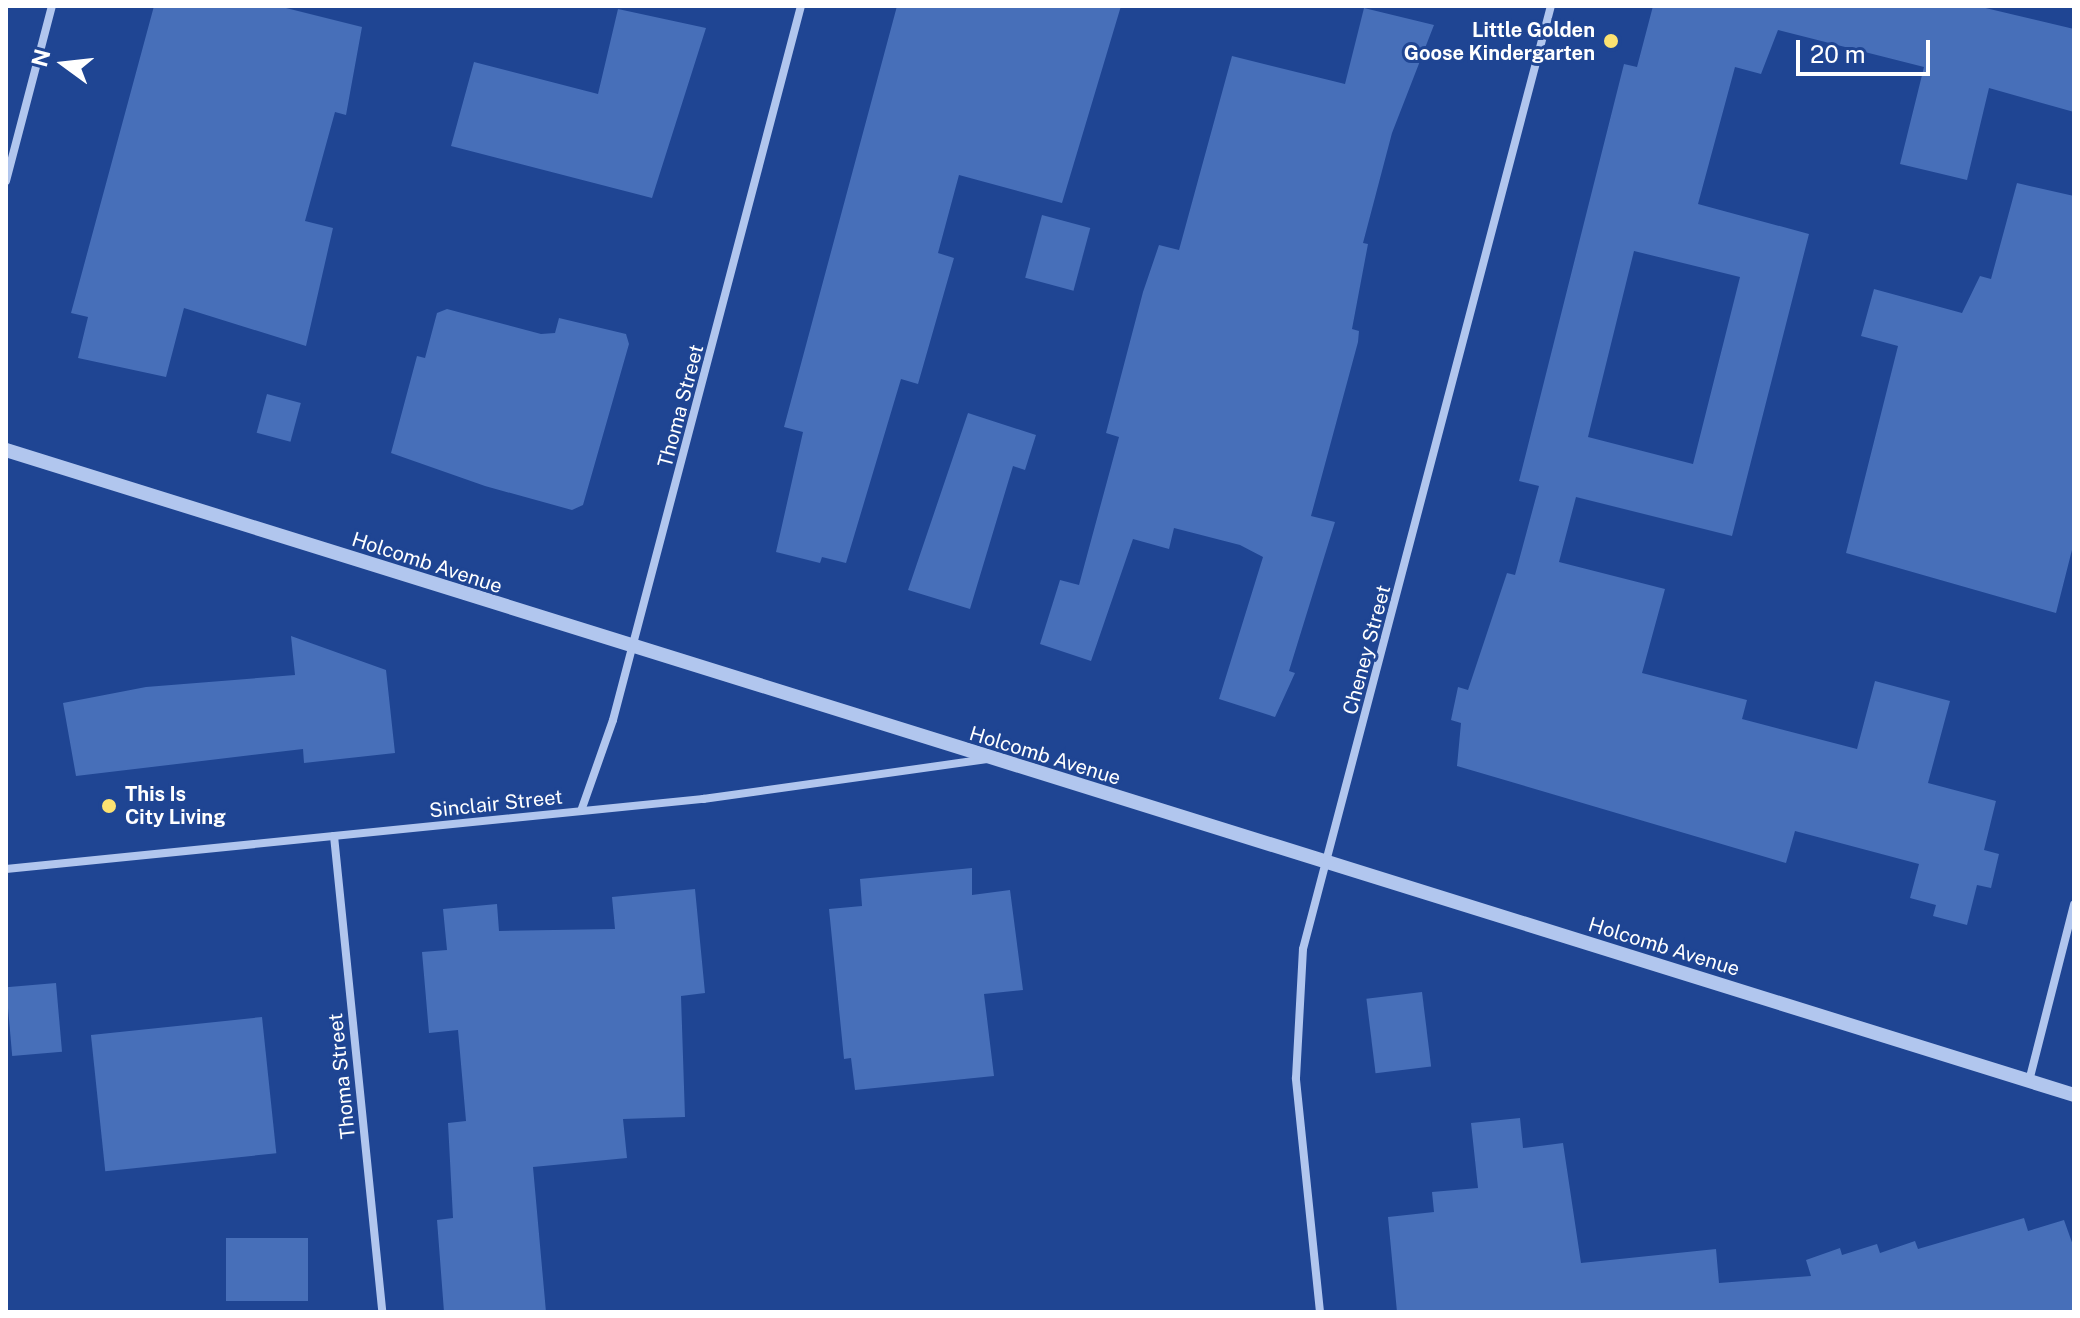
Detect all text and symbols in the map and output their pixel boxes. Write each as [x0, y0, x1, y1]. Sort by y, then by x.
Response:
place label: Little Golden Goose Kindergarten [1404, 18, 1595, 65]
north arrow [24, 24, 104, 104]
scale bar [1800, 24, 1934, 74]
marker: Little Golden Goose Kindergarten [1602, 32, 1620, 50]
text: 20 m [1810, 40, 1866, 68]
text: N [26, 46, 56, 69]
street label: Thoma Street [653, 342, 709, 470]
street label: Holcomb Avenue [349, 527, 505, 599]
street label: Cheney Street [1338, 582, 1396, 718]
street label: Holcomb Avenue [966, 722, 1124, 790]
place label: This Is City Living [125, 782, 226, 829]
street label: Sinclair Street [428, 785, 564, 823]
marker: This Is City Living [100, 797, 118, 815]
street label: Holcomb Avenue [1585, 913, 1743, 981]
street label: Thoma Street [323, 1012, 361, 1140]

